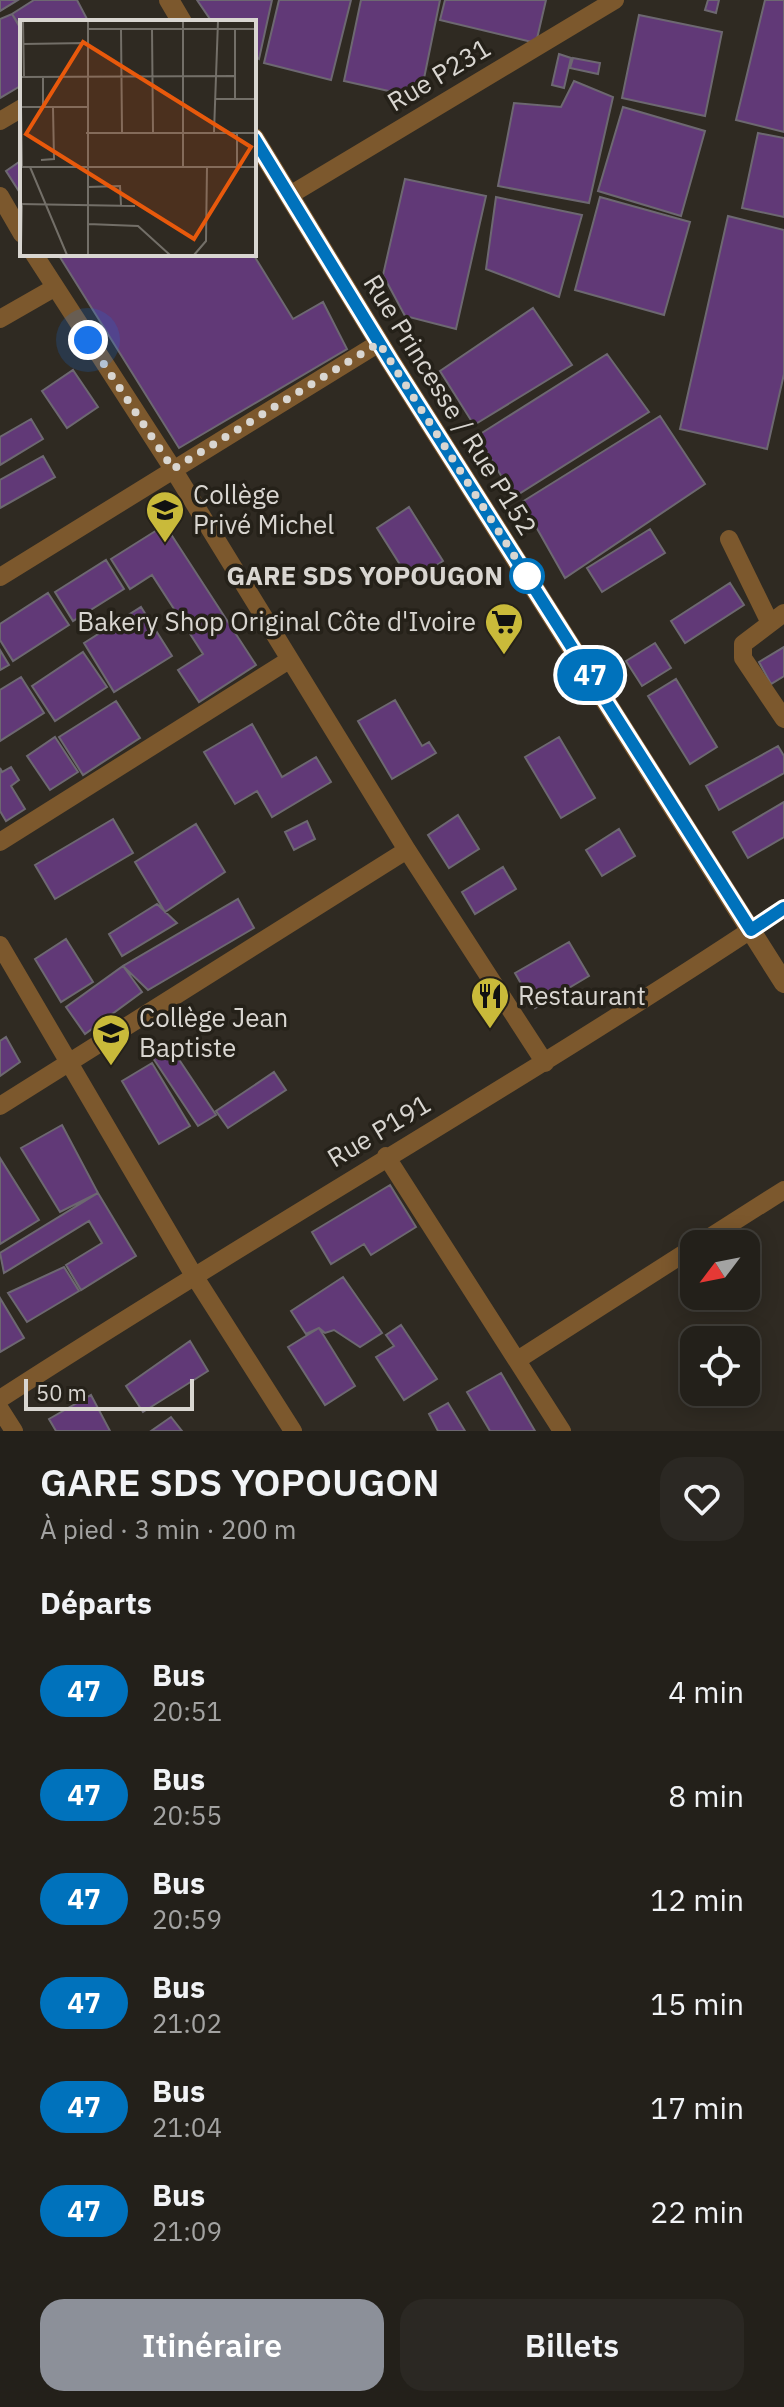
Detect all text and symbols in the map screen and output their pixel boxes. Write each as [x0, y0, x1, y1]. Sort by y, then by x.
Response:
inset map [20, 20, 256, 256]
street label: Rue P231 [381, 30, 496, 118]
street label: Rue Princesse / Rue P152 [357, 268, 545, 541]
your location [68, 320, 108, 360]
place label: Collège Privé Michel [193, 477, 334, 541]
school or university icon: Collège Privé Michel [144, 489, 186, 544]
place label: GARE SDS YOPOUGON [226, 558, 503, 592]
marker: GARE SDS YOPOUGON [510, 559, 544, 593]
supermarket icon: Bakery Shop Original Côte d'Ivoire [483, 601, 525, 656]
place label: Bakery Shop Original Côte d'Ivoire [77, 604, 476, 638]
line badge: 47 [554, 649, 626, 701]
text: 47 [573, 656, 607, 693]
restaurant icon: Restaurant [469, 975, 511, 1030]
place label: Restaurant [518, 978, 646, 1012]
place label: Collège Jean Baptiste [139, 1000, 288, 1064]
school or university icon: Collège Jean Baptiste [90, 1012, 132, 1067]
street label: Rue P191 [321, 1086, 436, 1174]
north arrow [680, 1230, 760, 1310]
map controls [680, 1230, 760, 1406]
button: locate [680, 1326, 760, 1406]
scale bar [24, 1375, 194, 1411]
text: 50 m [36, 1378, 87, 1407]
text: GARE SDS YOPOUGON [40, 1457, 440, 1506]
button: heart [660, 1457, 744, 1541]
text: À pied · 3 min · 200 m [40, 1512, 297, 1546]
text: Départs [40, 1583, 152, 1622]
text: Bus [152, 1655, 205, 1694]
text: 47 [67, 1672, 101, 1709]
text: 4 min [668, 1672, 744, 1711]
text: 20:51 [152, 1694, 222, 1728]
text: Bus [152, 1759, 205, 1798]
text: 47 [67, 1776, 101, 1813]
text: 8 min [668, 1776, 744, 1815]
text: 20:55 [152, 1798, 222, 1832]
text: Bus [152, 1863, 205, 1902]
text: 47 [67, 1880, 101, 1917]
text: 12 min [650, 1880, 744, 1919]
text: 20:59 [152, 1902, 222, 1936]
text: Bus [152, 1967, 205, 2006]
text: 47 [67, 1984, 101, 2021]
text: 15 min [650, 1984, 744, 2023]
text: 21:02 [152, 2006, 222, 2040]
text: Bus [152, 2071, 205, 2110]
text: 47 [67, 2088, 101, 2125]
text: 17 min [650, 2088, 744, 2127]
text: 21:04 [152, 2110, 222, 2144]
text: Bus [152, 2175, 205, 2214]
text: 47 [67, 2192, 101, 2229]
text: 22 min [650, 2192, 744, 2231]
text: 21:09 [152, 2214, 222, 2248]
button: Itinéraire [40, 2299, 384, 2391]
button: Billets [400, 2299, 744, 2391]

